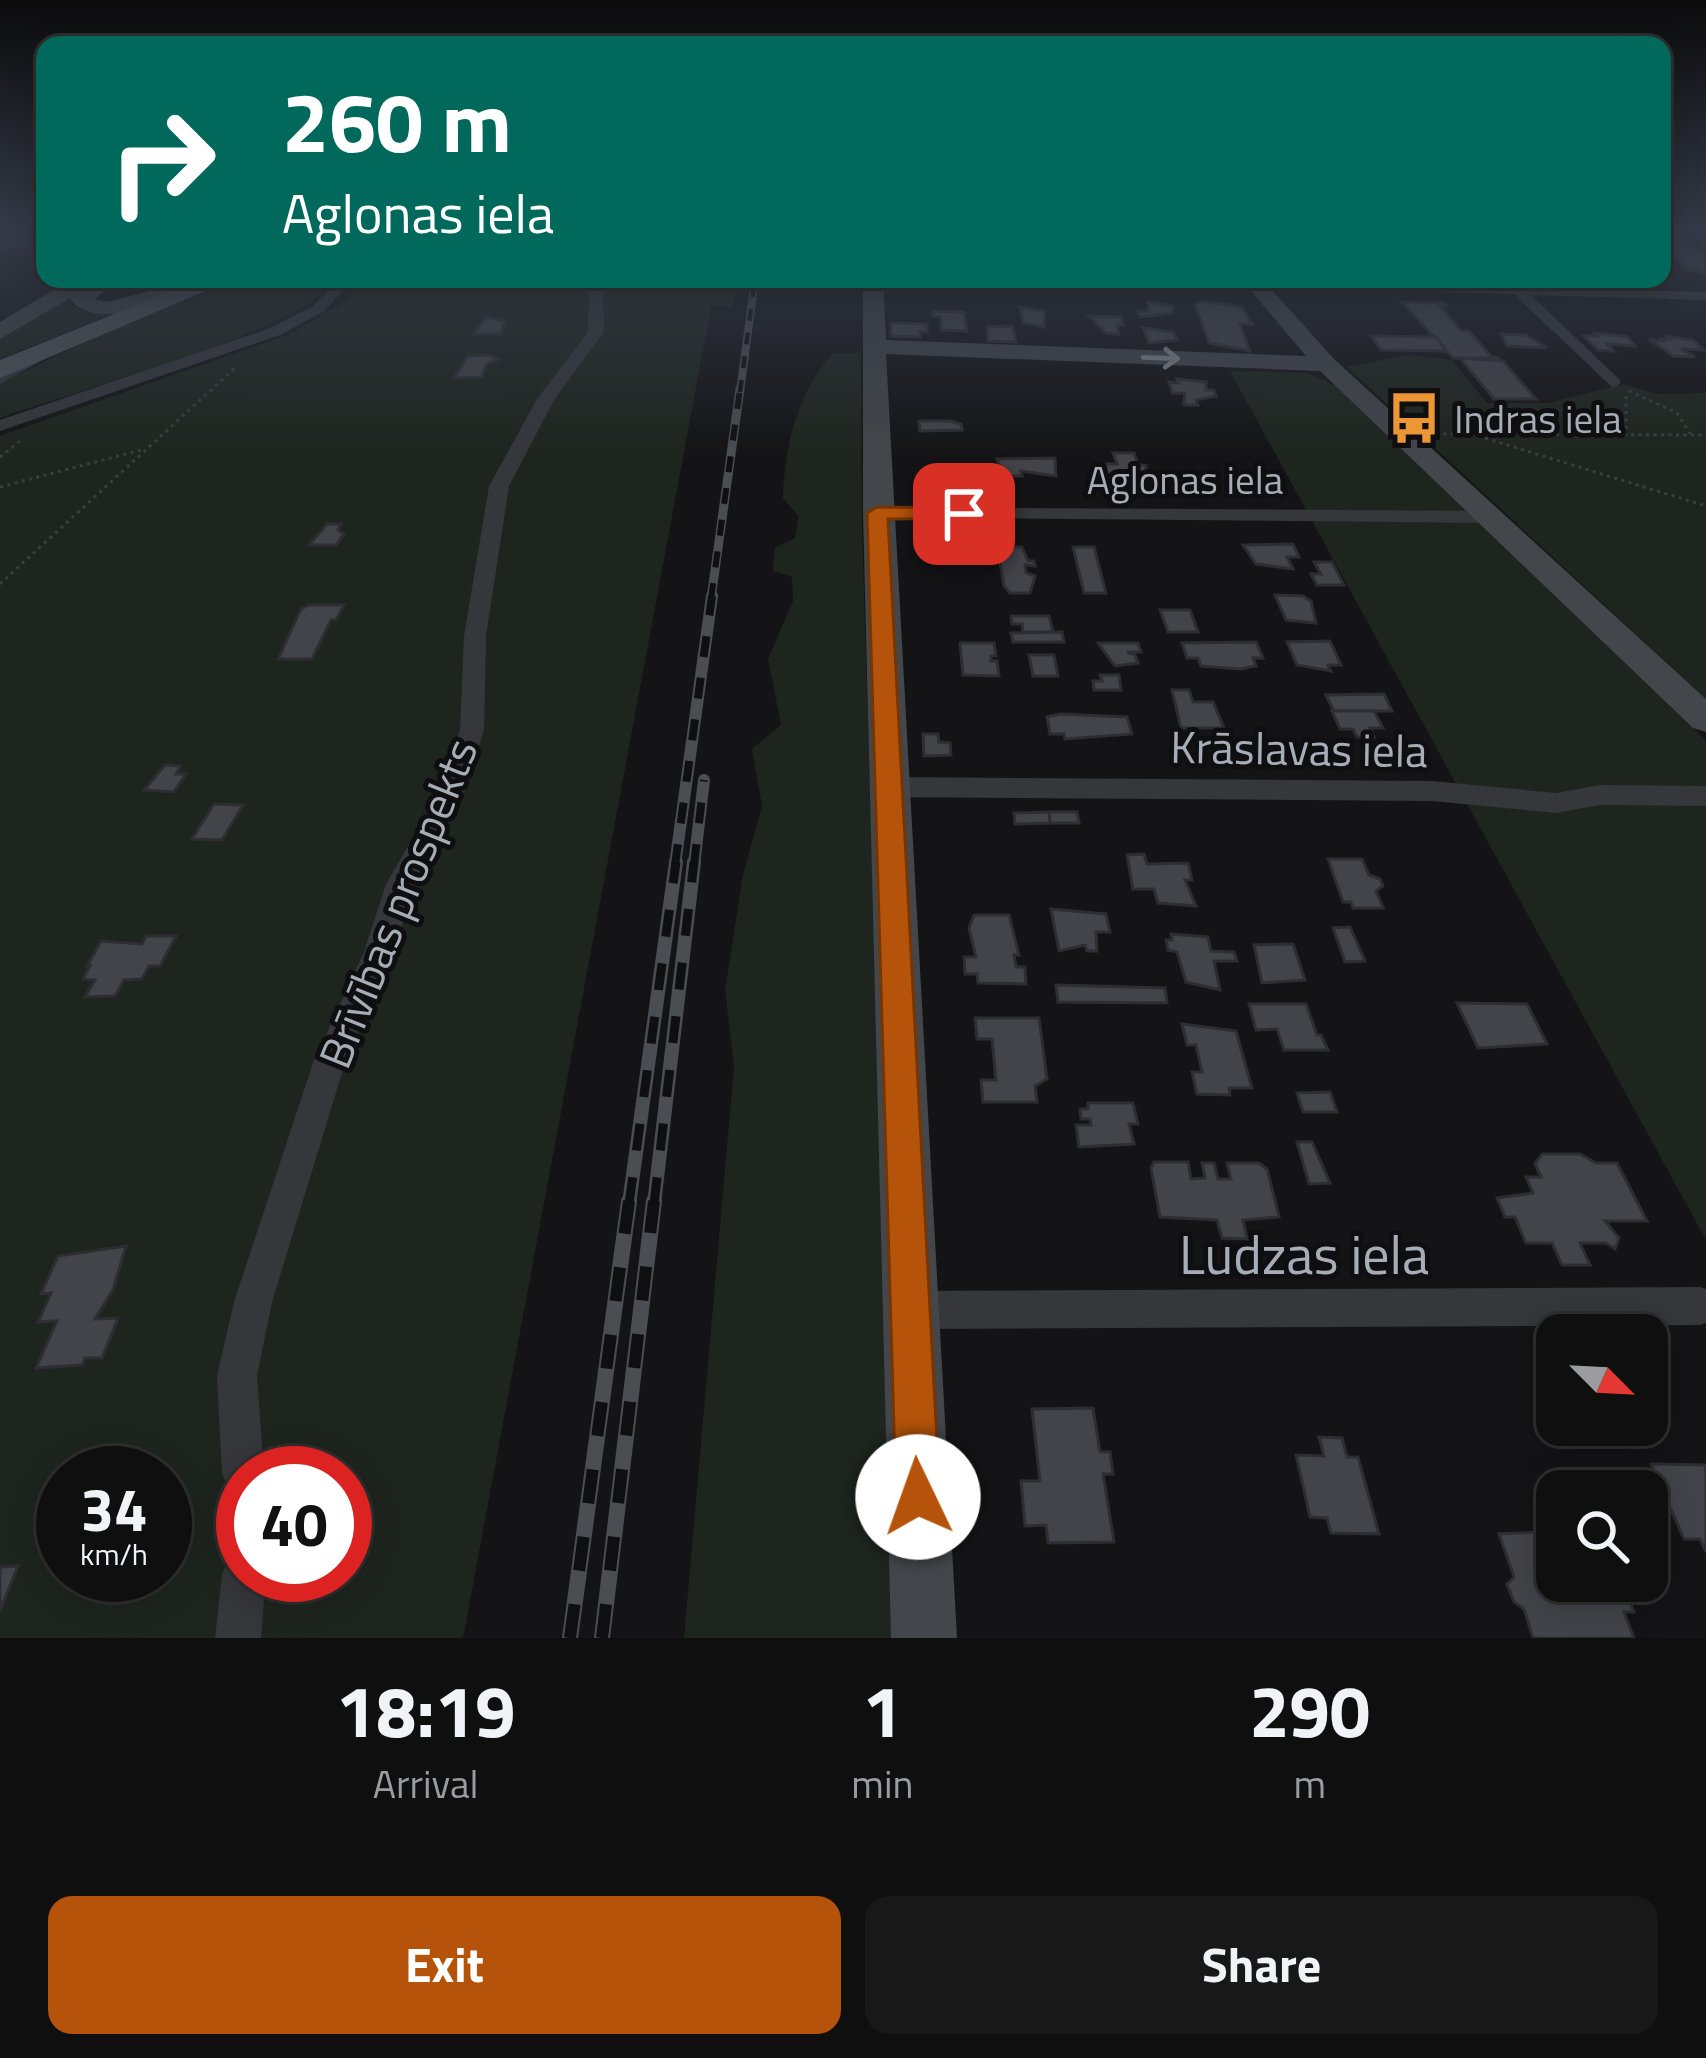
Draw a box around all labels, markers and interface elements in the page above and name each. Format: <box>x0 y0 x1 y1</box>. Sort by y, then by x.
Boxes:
text: 260 m <box>282 57 512 185</box>
icon: right <box>84 84 240 240</box>
text: Aglonas iela <box>282 172 554 254</box>
one-way arrow <box>1141 346 1180 369</box>
bus stop icon: Indras iela <box>1385 389 1443 447</box>
place label: Indras iela <box>1454 389 1622 448</box>
street label: Aglonas iela <box>1087 450 1283 509</box>
pin <box>913 463 1015 565</box>
icon: arrive <box>931 481 997 547</box>
street label: Krāslavas iela <box>1170 712 1428 784</box>
street label: Brīvības prospekts <box>300 728 494 1078</box>
street label: Ludzas iela <box>1179 1213 1429 1295</box>
north arrow <box>1536 1314 1668 1446</box>
map controls <box>1536 1314 1668 1602</box>
position arrow <box>855 1434 981 1560</box>
speed limit sign: 40 <box>216 1446 372 1602</box>
text: 34 <box>80 1463 148 1554</box>
button: search <box>1536 1470 1668 1602</box>
text: km/h <box>80 1531 148 1577</box>
text: 18:19 <box>336 1655 516 1765</box>
text: 1 <box>862 1655 903 1765</box>
text: 290 <box>1249 1655 1370 1765</box>
text: Arrival <box>373 1754 479 1813</box>
text: min <box>851 1754 913 1813</box>
text: m <box>1293 1754 1326 1813</box>
button: Exit <box>48 1896 841 2034</box>
button: Share <box>865 1896 1658 2034</box>

